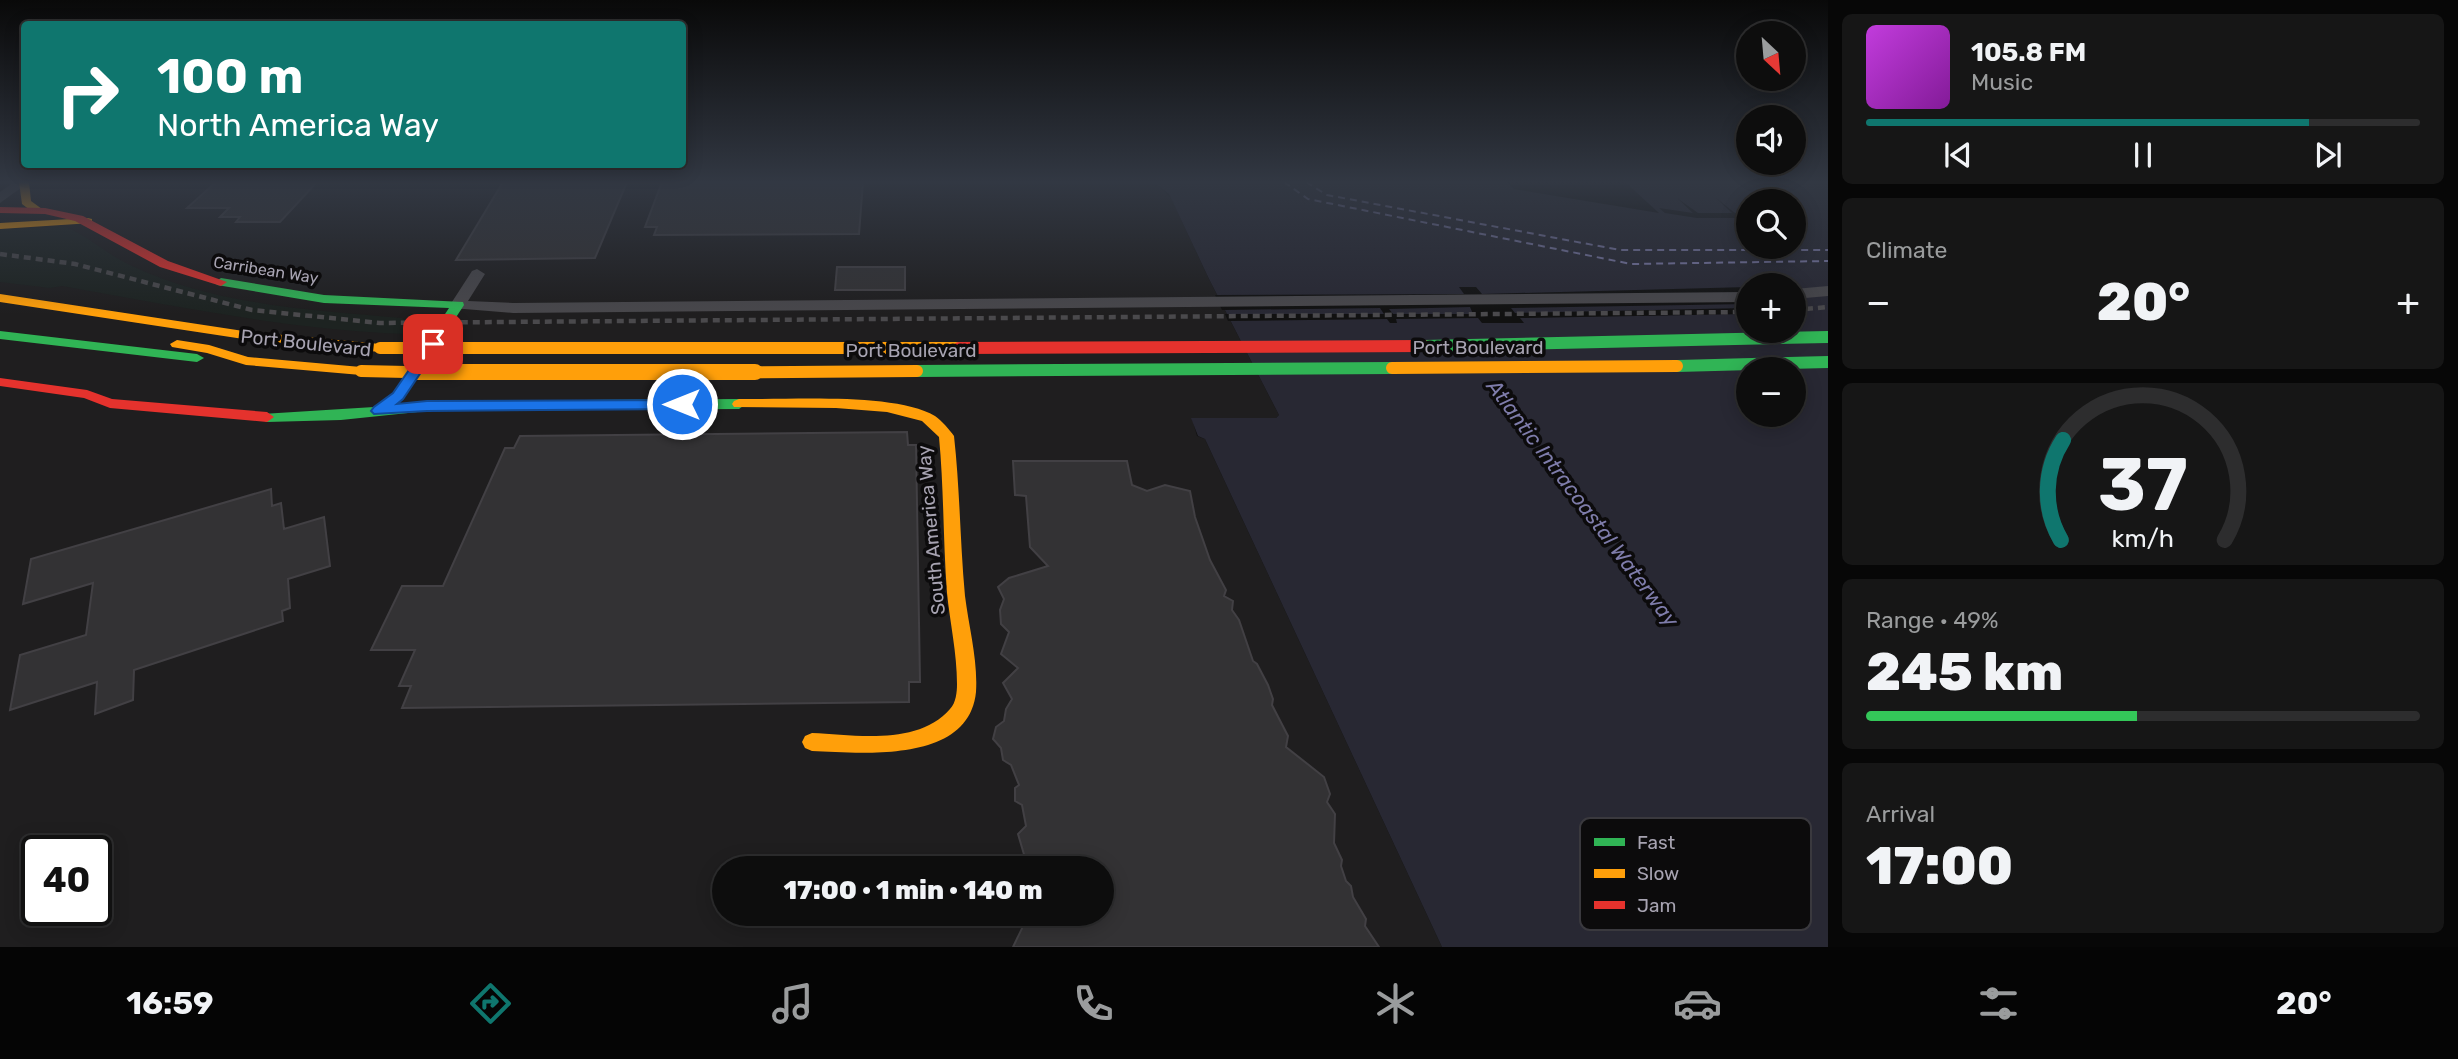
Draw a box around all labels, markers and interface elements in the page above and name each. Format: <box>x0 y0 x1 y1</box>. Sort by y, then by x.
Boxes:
north arrow <box>1736 21 1806 91</box>
map controls <box>1736 21 1806 427</box>
text: 105.8 FM <box>1971 37 2086 68</box>
text: 100 m <box>157 47 303 105</box>
icon: right <box>42 49 133 140</box>
text: Music <box>1971 68 2033 96</box>
button: sound <box>1736 105 1806 175</box>
text: North America Way <box>157 106 439 144</box>
icon: previous <box>1939 136 1977 174</box>
icon: pause <box>2124 136 2162 174</box>
icon: next <box>2309 136 2347 174</box>
button: search <box>1736 189 1806 259</box>
text: Climate <box>1866 236 1947 264</box>
street label: Carribean Way <box>212 252 320 288</box>
text: 20° <box>2097 271 2190 333</box>
button: + <box>1736 273 1806 343</box>
text: − <box>1866 279 1891 325</box>
text: + <box>2396 279 2420 325</box>
pin <box>403 314 463 374</box>
street label: Port Boulevard <box>240 325 372 361</box>
icon: arrive <box>414 325 452 363</box>
street label: Port Boulevard <box>1412 336 1544 359</box>
street label: Port Boulevard <box>845 339 977 362</box>
button: − <box>1736 357 1806 427</box>
position arrow <box>645 367 719 441</box>
water label: Atlantic Intracoastal Waterway <box>1481 374 1685 633</box>
text: 37 <box>2098 442 2188 528</box>
street label: South America Way <box>912 444 950 616</box>
text: km/h <box>2112 523 2174 552</box>
text: Range · 49% <box>1866 606 1998 634</box>
text: 245 km <box>1866 641 2063 703</box>
text: Arrival <box>1866 800 1935 828</box>
legend <box>1580 818 1811 930</box>
text: Fast <box>1637 831 1676 854</box>
speed limit sign: 40 <box>21 835 112 926</box>
text: 17:00 <box>1866 835 2013 897</box>
text: Slow <box>1637 862 1679 885</box>
text: 17:00 · 1 min · 140 m <box>783 875 1043 906</box>
text: Jam <box>1637 894 1676 917</box>
icon: directions <box>466 979 515 1028</box>
icon: music <box>768 979 817 1028</box>
icon: phone <box>1069 979 1118 1028</box>
icon: climate <box>1371 979 1420 1028</box>
icon: car <box>1673 979 1722 1028</box>
icon: filters <box>1974 979 2023 1028</box>
text: 16:59 <box>126 984 214 1022</box>
text: 20° <box>2276 984 2332 1022</box>

